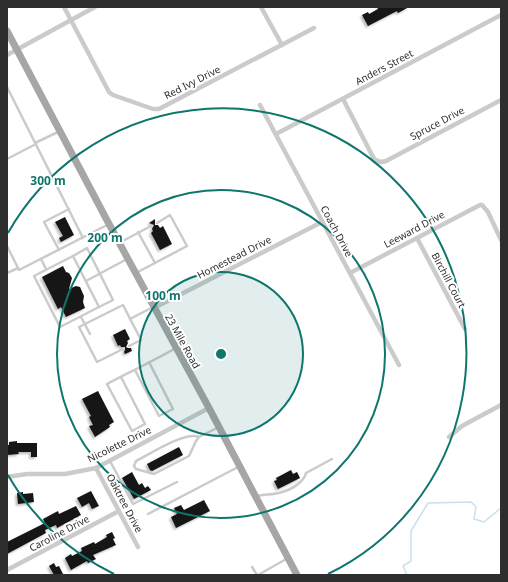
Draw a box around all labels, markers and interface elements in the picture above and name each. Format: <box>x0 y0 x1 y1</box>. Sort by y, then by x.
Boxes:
street label: Anders Street <box>353 46 416 88</box>
street label: Red Ivy Drive <box>161 62 223 102</box>
street label: Spruce Drive <box>407 103 467 143</box>
text: 300 m <box>30 172 66 189</box>
street label: Coach Drive <box>318 203 357 259</box>
street label: Leeward Drive <box>381 207 447 251</box>
text: 200 m <box>87 229 123 246</box>
street label: Homestead Drive <box>194 232 274 282</box>
street label: Birchill Court <box>429 250 470 310</box>
text: 100 m <box>145 287 181 304</box>
street label: 23 Mile Road <box>162 311 204 371</box>
centre of rings <box>214 347 228 361</box>
street label: Nicolette Drive <box>85 422 154 466</box>
street label: Oaktree Drive <box>104 471 147 535</box>
street label: Caroline Drive <box>26 511 92 555</box>

